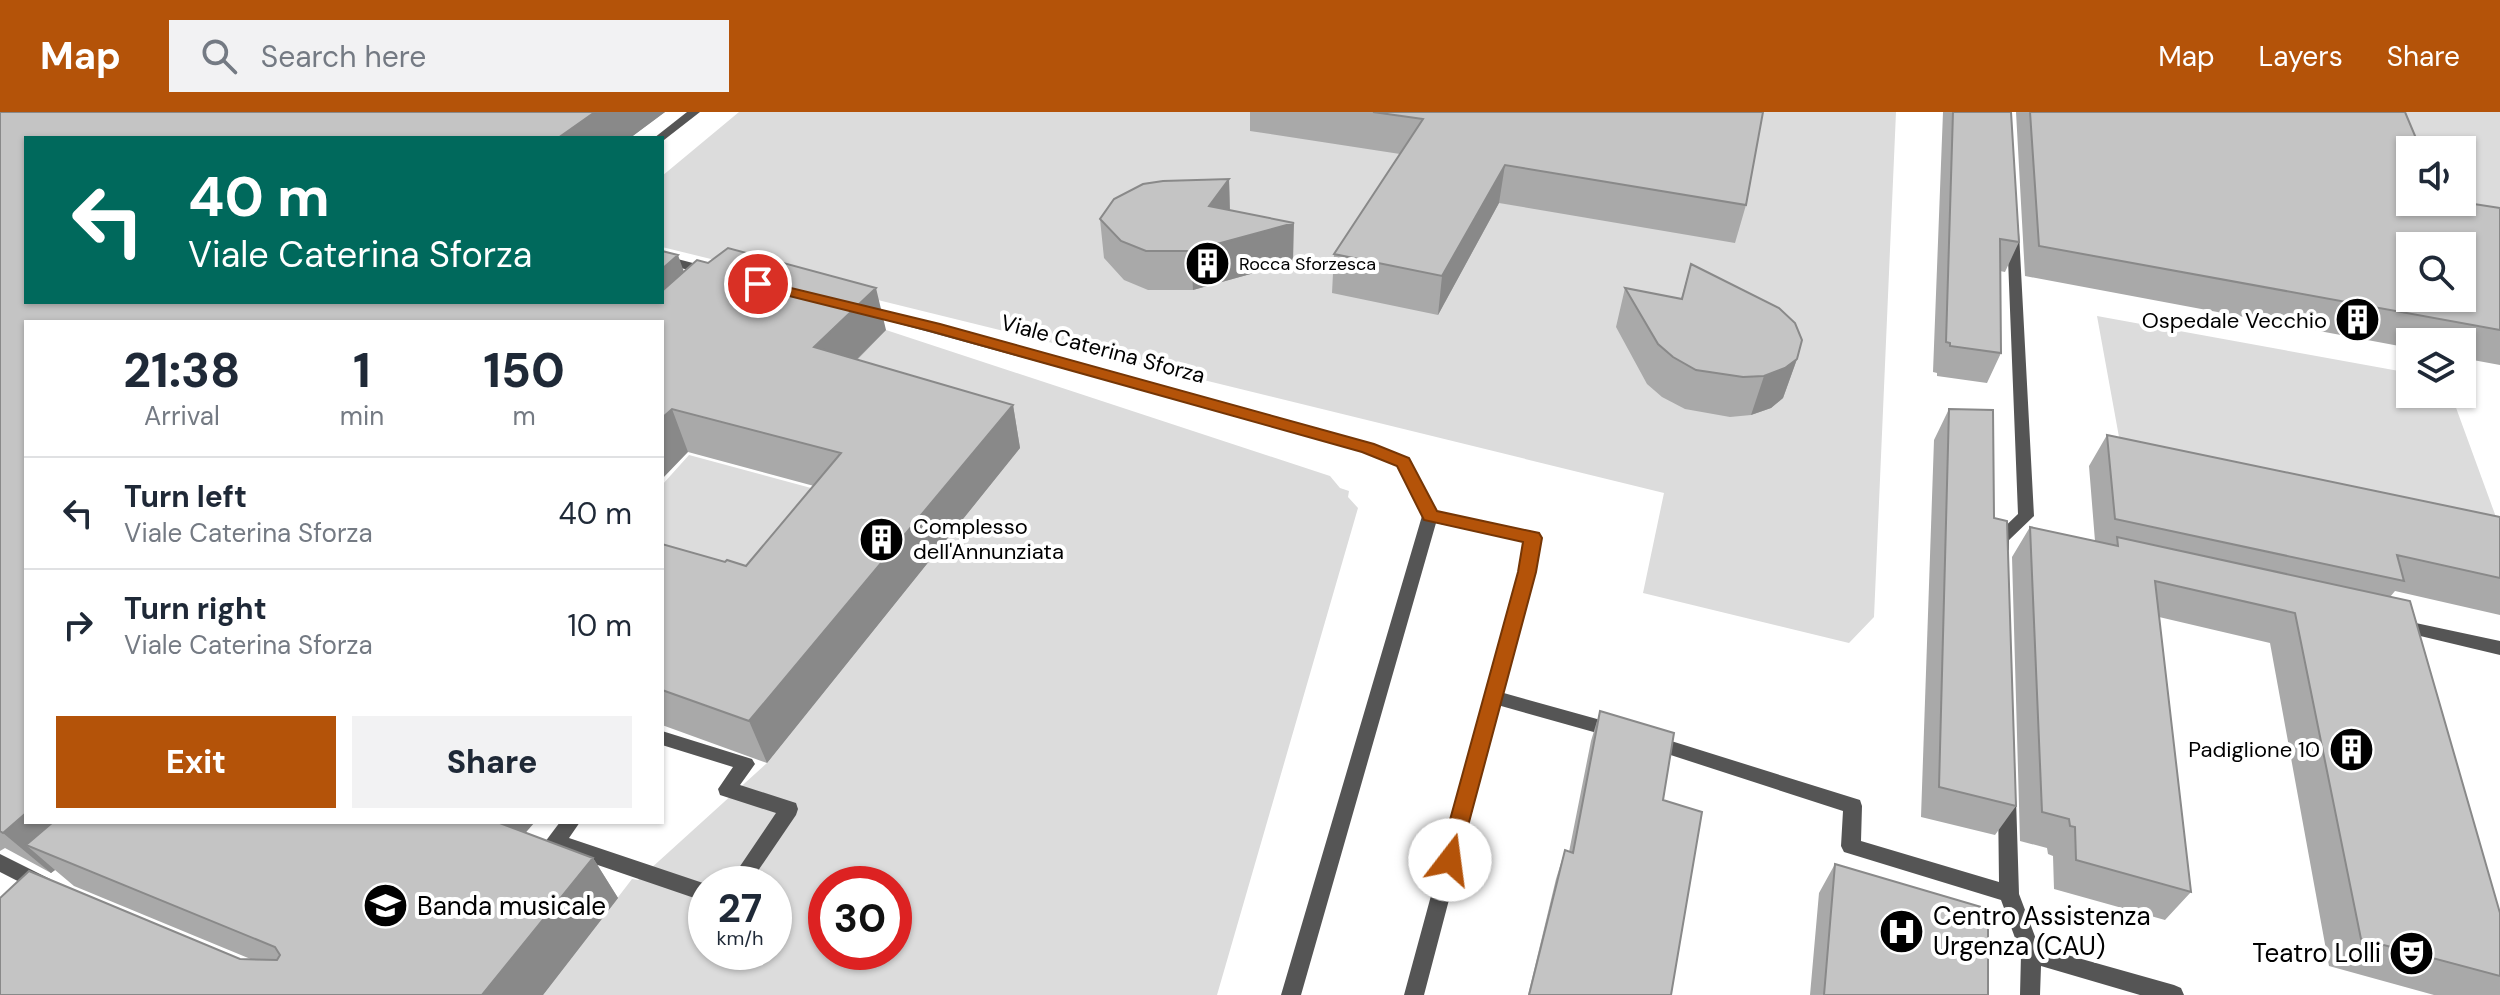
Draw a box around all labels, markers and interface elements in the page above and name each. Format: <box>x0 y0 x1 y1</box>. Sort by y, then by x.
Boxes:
search box <box>169 20 729 92</box>
text: Map <box>40 31 121 81</box>
icon: search <box>197 34 241 78</box>
text: Search here <box>261 37 426 76</box>
text: Map <box>2158 38 2215 75</box>
text: Layers <box>2259 38 2343 75</box>
text: Share <box>2387 38 2460 75</box>
map controls <box>2396 136 2476 408</box>
button: sound <box>2396 136 2476 216</box>
text: 40 m <box>188 160 330 233</box>
icon: left <box>56 168 160 272</box>
text: Viale Caterina Sforza <box>188 231 532 278</box>
button: search <box>2396 232 2476 312</box>
building icon: Rocca Sforzesca <box>1184 240 1232 288</box>
pin <box>724 250 792 318</box>
place label: Rocca Sforzesca <box>1239 252 1376 276</box>
icon: arrive <box>736 262 780 306</box>
building icon: Ospedale Vecchio <box>2334 296 2382 344</box>
place label: Ospedale Vecchio <box>2142 306 2327 335</box>
street label: Viale Caterina Sforza <box>998 308 1208 390</box>
button: layers <box>2396 328 2476 408</box>
text: 21:38 <box>123 339 241 402</box>
text: 1 <box>353 339 371 402</box>
text: 150 <box>483 339 565 402</box>
text: Arrival <box>144 399 220 433</box>
text: min <box>340 399 384 433</box>
text: m <box>512 399 536 433</box>
text: Turn left <box>124 477 247 516</box>
icon: left <box>56 491 100 535</box>
text: 40 m <box>559 494 632 533</box>
place label: Complesso dell'Annunziata <box>913 512 1064 566</box>
building icon: Complesso dell'Annunziata <box>858 515 906 563</box>
text: Viale Caterina Sforza <box>124 516 373 550</box>
text: Turn right <box>124 589 267 628</box>
icon: right <box>56 603 100 647</box>
text: 10 m <box>567 606 632 645</box>
text: Viale Caterina Sforza <box>124 628 373 662</box>
button: Exit <box>56 716 336 808</box>
button: Share <box>352 716 632 808</box>
building icon: Padiglione 10 <box>2327 725 2375 773</box>
place label: Padiglione 10 <box>2188 735 2320 764</box>
position arrow <box>1408 818 1492 902</box>
speed limit sign: 30 <box>808 866 912 970</box>
school or university icon: Banda musicale <box>362 882 410 930</box>
text: 27 <box>718 882 762 934</box>
place label: Banda musicale <box>417 889 606 923</box>
place label: Centro Assistenza Urgenza (CAU) <box>1933 899 2151 963</box>
hospital icon: Centro Assistenza Urgenza (CAU) <box>1878 907 1926 955</box>
text: km/h <box>716 925 764 951</box>
theatre icon: Teatro Lolli <box>2388 929 2436 977</box>
place label: Teatro Lolli <box>2252 936 2381 970</box>

